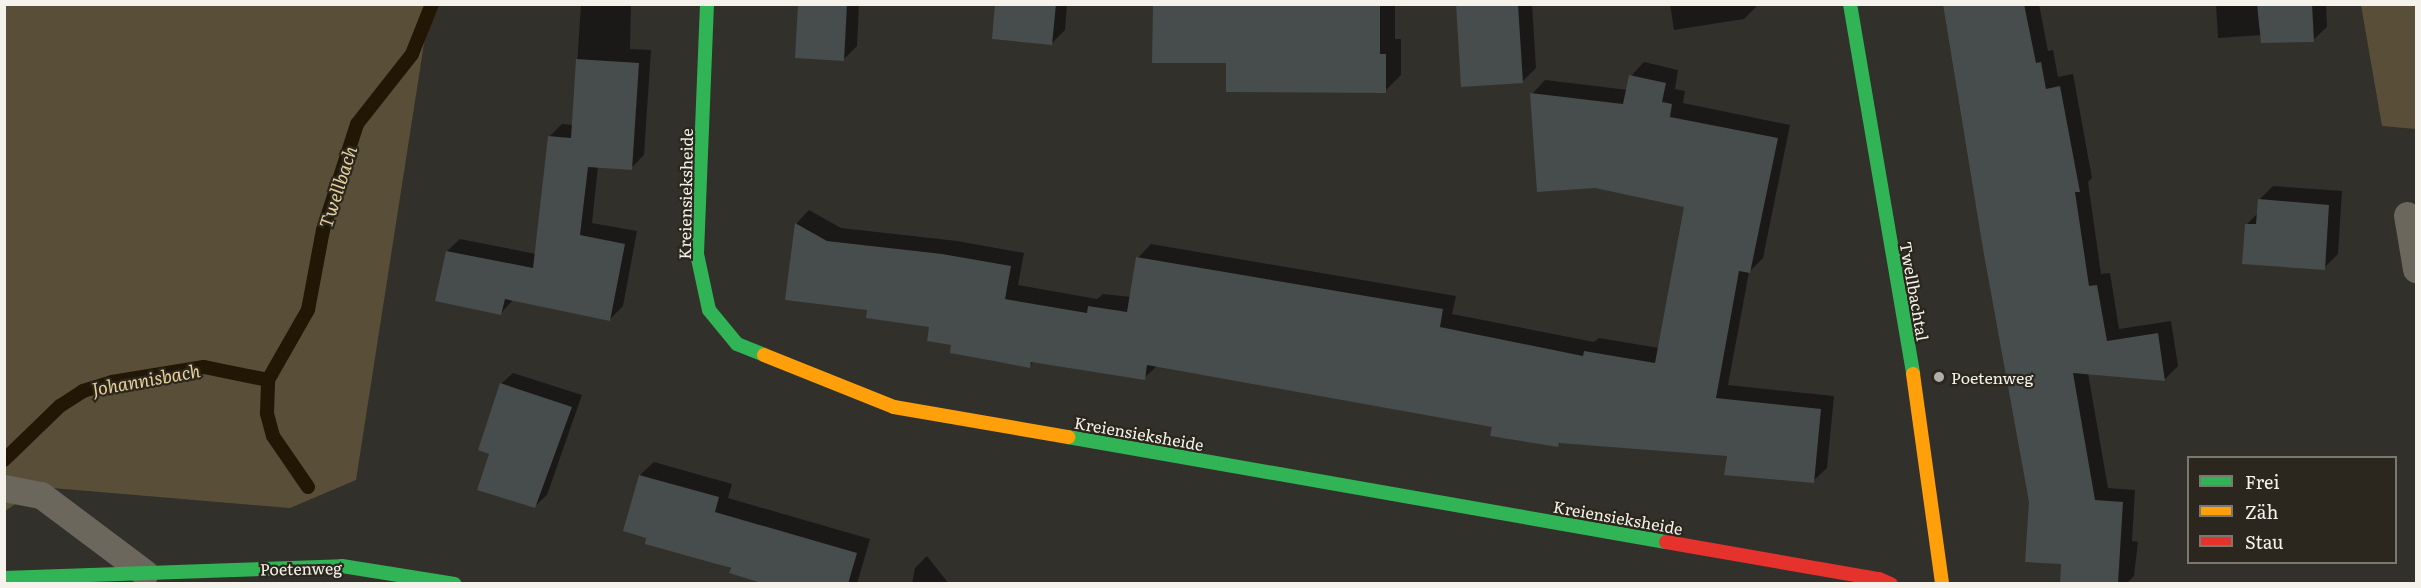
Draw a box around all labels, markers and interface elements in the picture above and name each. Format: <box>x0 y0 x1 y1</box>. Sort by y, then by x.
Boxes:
street label: Kreiensieksheide <box>674 128 696 260</box>
water label: Twellbach <box>315 143 361 231</box>
street label: Twellbachtal <box>1897 240 1933 342</box>
water label: Johannisbach <box>90 360 202 400</box>
place label: Poetenweg <box>1951 367 2033 387</box>
marker: Poetenweg <box>1932 370 1946 384</box>
street label: Kreiensieksheide <box>1073 412 1205 454</box>
legend <box>2187 456 2397 564</box>
text: Frei <box>2245 468 2279 495</box>
street label: Kreiensieksheide <box>1552 496 1684 538</box>
text: Zäh <box>2245 498 2278 525</box>
text: Stau <box>2245 528 2283 555</box>
street label: Poetenweg <box>260 558 342 578</box>

